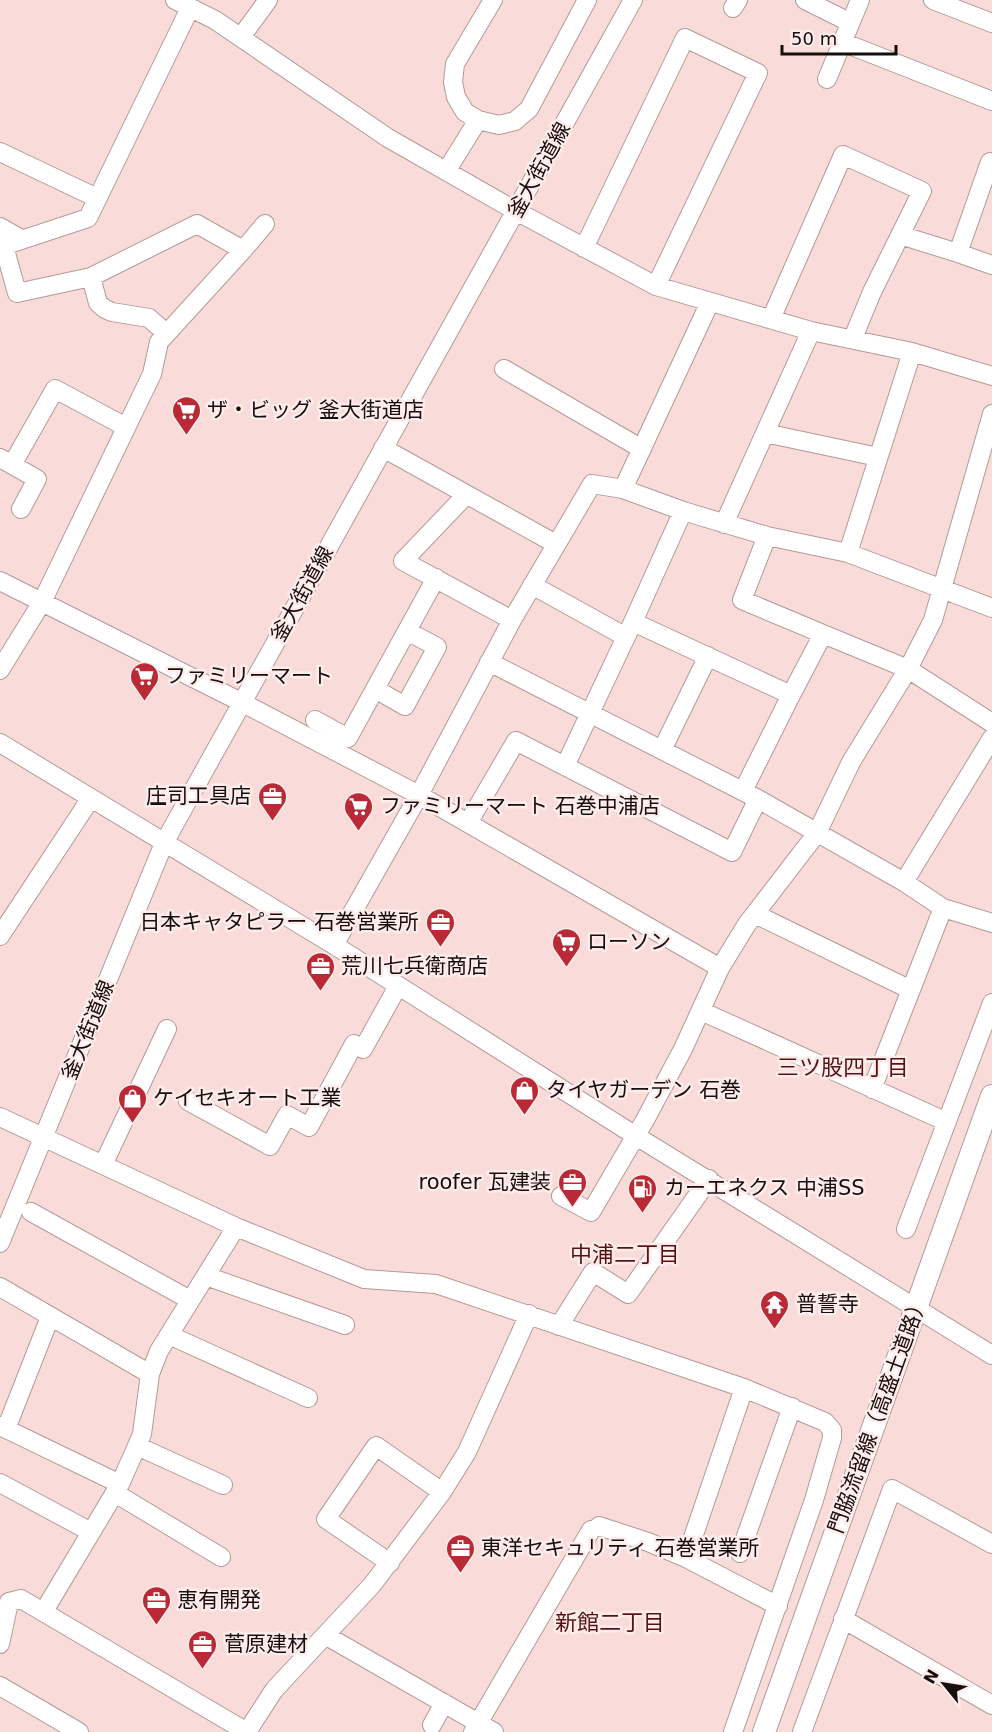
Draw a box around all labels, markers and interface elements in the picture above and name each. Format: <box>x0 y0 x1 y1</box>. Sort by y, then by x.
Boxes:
scale bar <box>782 18 896 56</box>
text: 50 m <box>791 28 837 49</box>
street label: 釜大街道線 <box>503 118 575 222</box>
supermarket icon: ザ・ビッグ 釜大街道店 <box>170 394 202 436</box>
place label: ザ・ビッグ 釜大街道店 <box>207 398 424 422</box>
street label: 釜大街道線 <box>266 542 338 646</box>
supermarket icon: ファミリーマート <box>128 660 160 702</box>
place label: ファミリーマート <box>165 664 333 688</box>
office icon: 庄司工具店 <box>256 780 288 822</box>
place label: 庄司工具店 <box>146 784 251 808</box>
supermarket icon: ファミリーマート 石巻中浦店 <box>343 790 375 832</box>
place label: ファミリーマート 石巻中浦店 <box>380 794 660 818</box>
office icon: 日本キャタピラー 石巻営業所 <box>424 906 456 948</box>
place label: 日本キャタピラー 石巻営業所 <box>139 910 419 934</box>
supermarket icon: ローソン <box>550 926 582 968</box>
place label: ローソン <box>587 930 671 954</box>
office icon: 荒川七兵衛商店 <box>304 950 336 992</box>
place label: 荒川七兵衛商店 <box>341 954 488 978</box>
street label: 釜大街道線 <box>57 977 119 1083</box>
district label: 三ツ股四丁目 <box>777 1055 909 1080</box>
shop icon: タイヤガーデン 石巻 <box>509 1074 541 1116</box>
place label: タイヤガーデン 石巻 <box>546 1078 741 1102</box>
shop icon: ケイセキオート工業 <box>116 1082 148 1124</box>
place label: ケイセキオート工業 <box>153 1086 342 1110</box>
office icon: roofer 瓦建装 <box>556 1166 588 1208</box>
place label: roofer 瓦建装 <box>419 1170 551 1194</box>
fuel station icon: カーエネクス 中浦SS <box>627 1172 659 1214</box>
place label: カーエネクス 中浦SS <box>664 1176 865 1200</box>
district label: 中浦二丁目 <box>570 1242 680 1267</box>
temple icon: 普誓寺 <box>759 1288 791 1330</box>
street label: 門脇流留線（高盛土道路） <box>824 1291 932 1537</box>
place label: 普誓寺 <box>796 1292 859 1316</box>
office icon: 東洋セキュリティ 石巻営業所 <box>444 1532 476 1574</box>
place label: 東洋セキュリティ 石巻営業所 <box>481 1536 759 1560</box>
office icon: 恵有開発 <box>140 1584 172 1626</box>
place label: 恵有開発 <box>177 1588 261 1612</box>
district label: 新館二丁目 <box>555 1610 665 1635</box>
office icon: 菅原建材 <box>187 1628 219 1670</box>
place label: 菅原建材 <box>224 1632 308 1656</box>
north arrow <box>914 1654 974 1714</box>
text: N <box>920 1666 943 1687</box>

